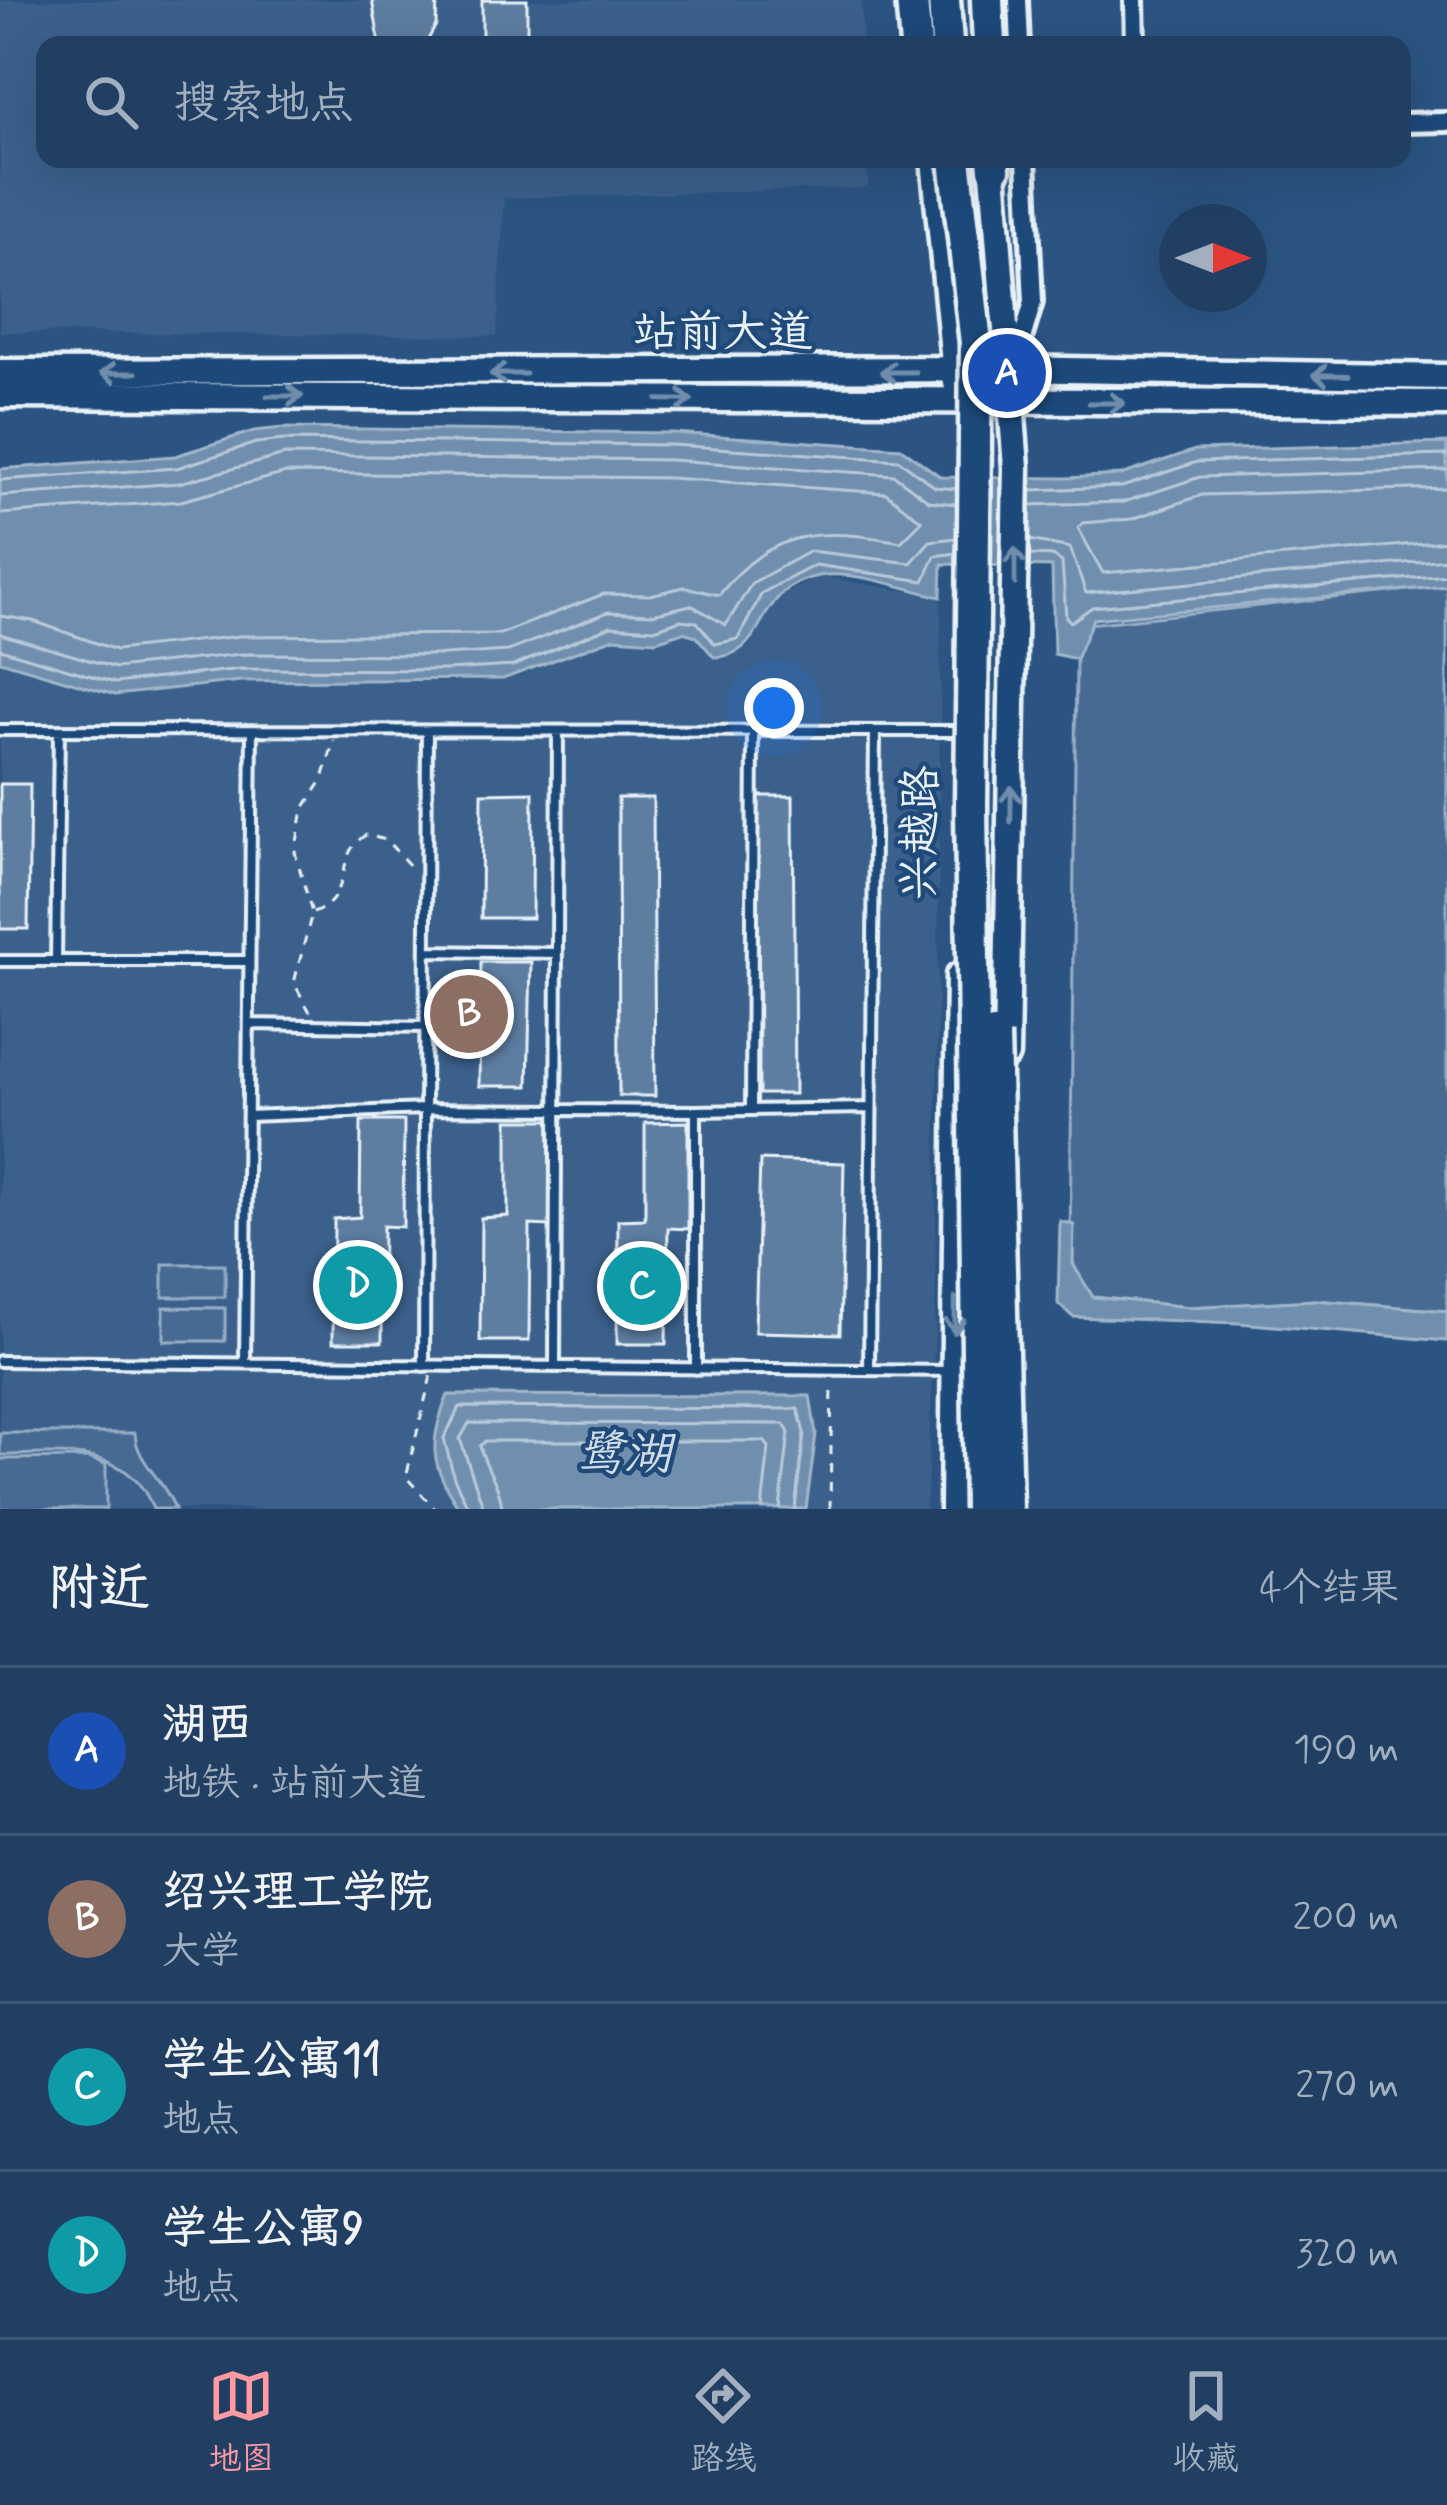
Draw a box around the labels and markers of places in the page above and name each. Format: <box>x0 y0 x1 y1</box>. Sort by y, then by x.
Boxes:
pin: A <box>968 328 1046 418</box>
pin: B <box>430 969 508 1059</box>
pin: D <box>319 1240 397 1330</box>
pin: C <box>603 1241 681 1331</box>

